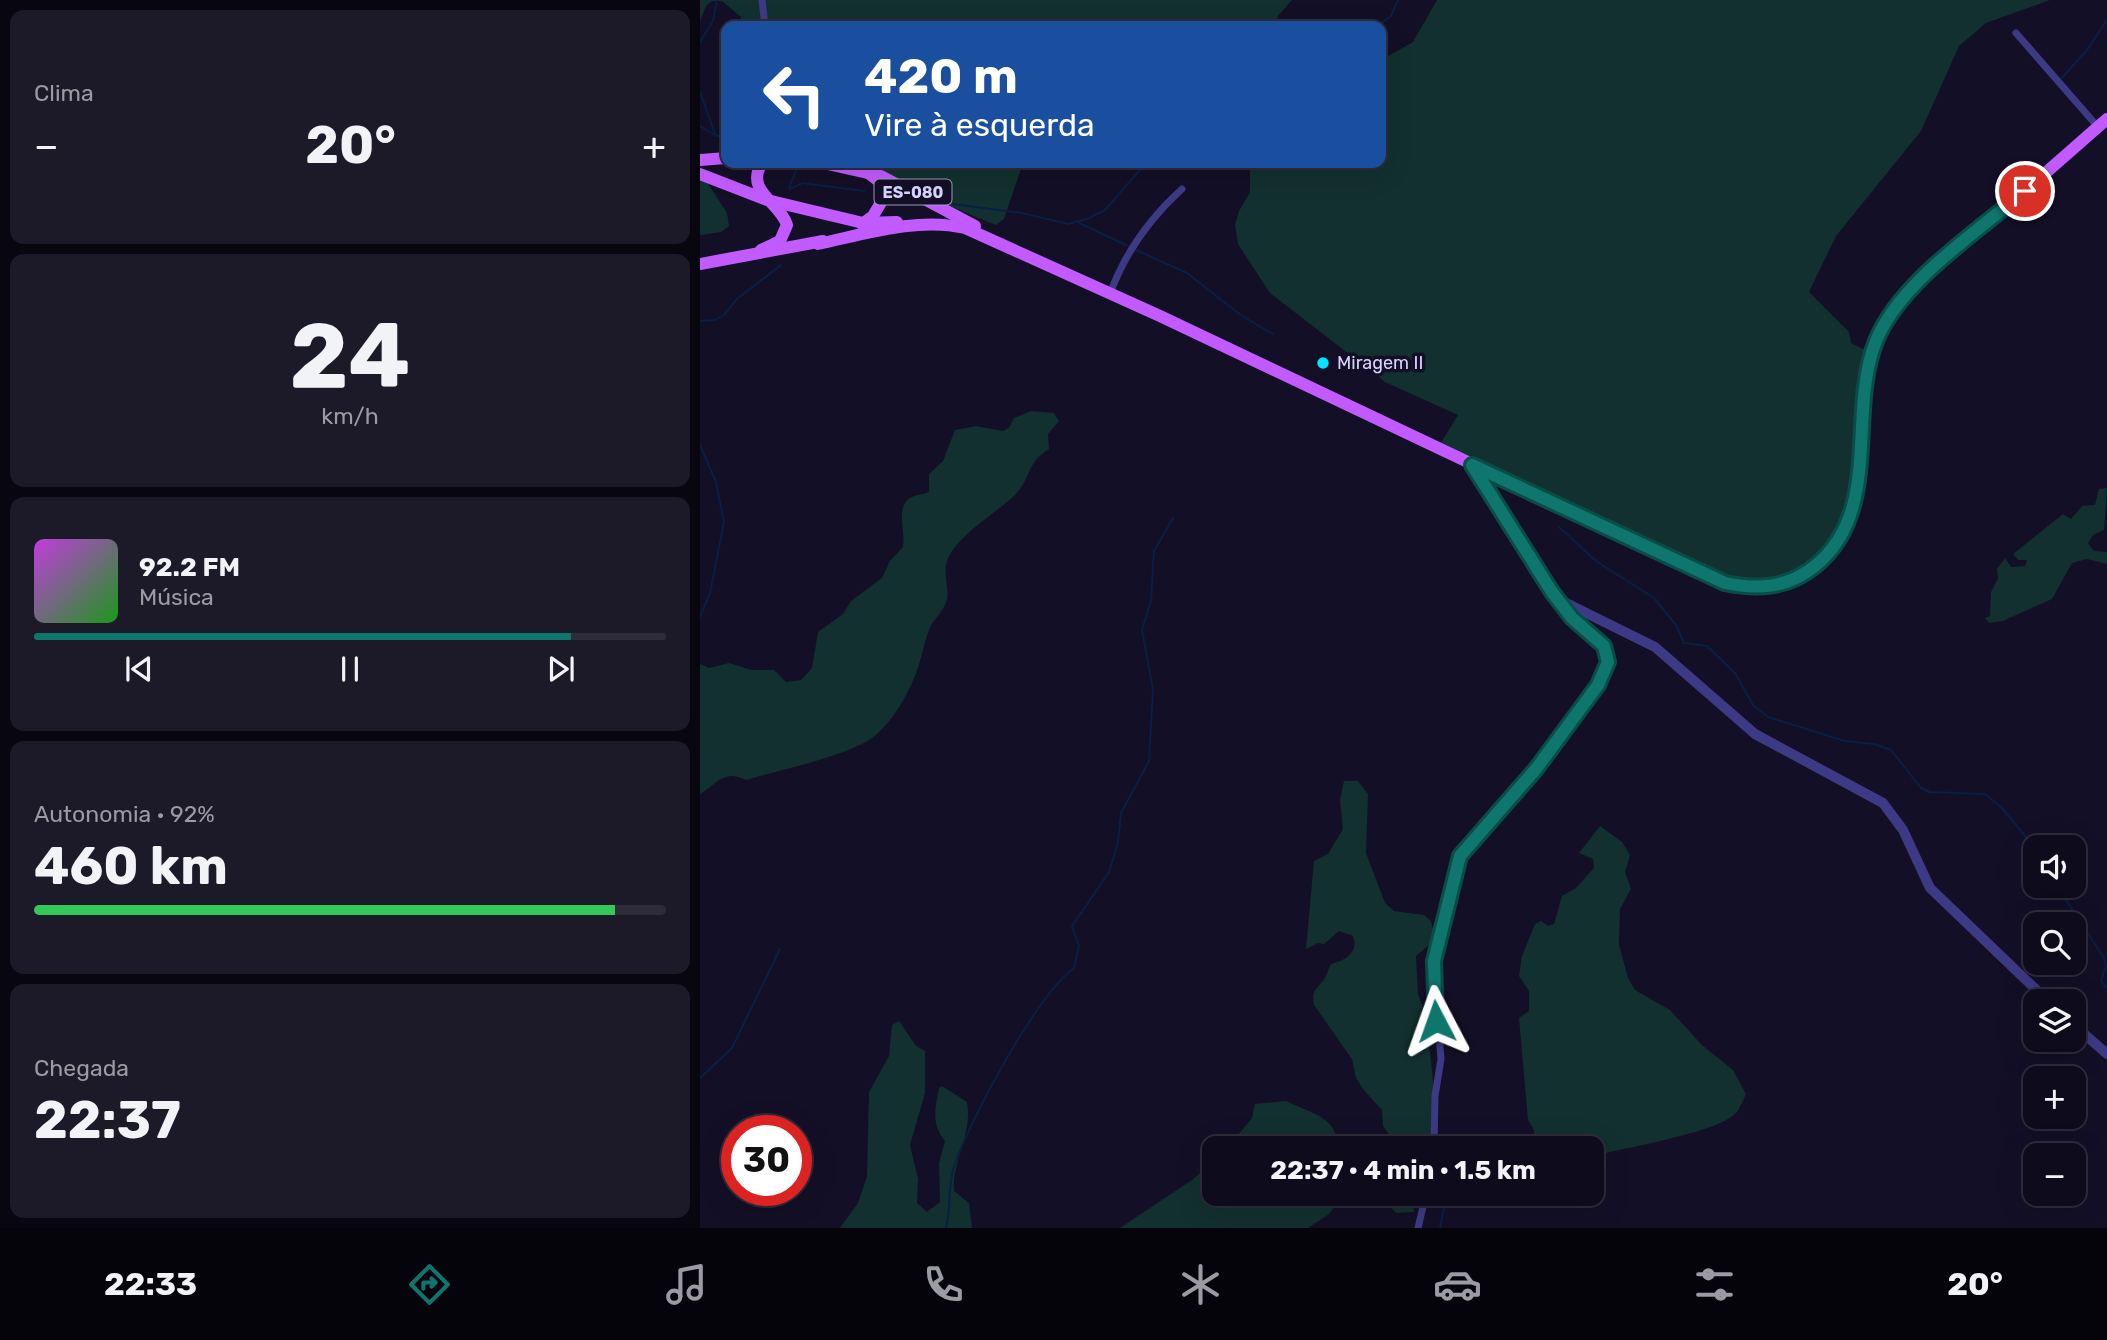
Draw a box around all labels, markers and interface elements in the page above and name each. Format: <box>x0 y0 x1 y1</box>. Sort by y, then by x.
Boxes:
text: 420 m <box>864 47 1018 105</box>
icon: left <box>749 49 840 140</box>
text: Clima <box>34 79 94 107</box>
text: Vire à esquerda <box>864 106 1095 144</box>
text: 20° <box>305 114 396 176</box>
text: − <box>34 123 59 169</box>
text: + <box>642 123 666 169</box>
pin <box>1995 161 2055 221</box>
icon: arrive <box>2006 172 2044 210</box>
road number: ES-080 <box>874 180 952 204</box>
text: 24 <box>290 302 410 410</box>
place label: Miragem II <box>1337 352 1423 374</box>
marker: Miragem II <box>1315 355 1331 371</box>
text: km/h <box>321 402 379 430</box>
text: 92.2 FM <box>139 552 240 583</box>
text: Música <box>139 583 214 611</box>
icon: previous <box>120 650 158 688</box>
icon: pause <box>331 650 369 688</box>
icon: next <box>542 650 580 688</box>
text: Autonomia · 92% <box>34 800 215 828</box>
text: 460 km <box>34 835 228 897</box>
map controls <box>2023 835 2086 1206</box>
button: sound <box>2023 835 2086 898</box>
button: search <box>2023 912 2086 975</box>
position arrow <box>1399 984 1473 1058</box>
button: layers <box>2023 989 2086 1052</box>
text: Chegada <box>34 1054 129 1082</box>
button: + <box>2023 1066 2086 1129</box>
text: 22:37 <box>34 1089 181 1151</box>
speed limit sign: 30 <box>721 1115 812 1206</box>
button: − <box>2023 1143 2086 1206</box>
text: 22:37 · 4 min · 1.5 km <box>1270 1155 1536 1186</box>
icon: directions <box>405 1260 454 1309</box>
icon: music <box>662 1260 711 1309</box>
icon: phone <box>919 1260 968 1309</box>
icon: climate <box>1176 1260 1225 1309</box>
icon: car <box>1433 1260 1482 1309</box>
icon: filters <box>1690 1260 1739 1309</box>
text: 22:33 <box>104 1265 197 1303</box>
text: 20° <box>1947 1265 2003 1303</box>

